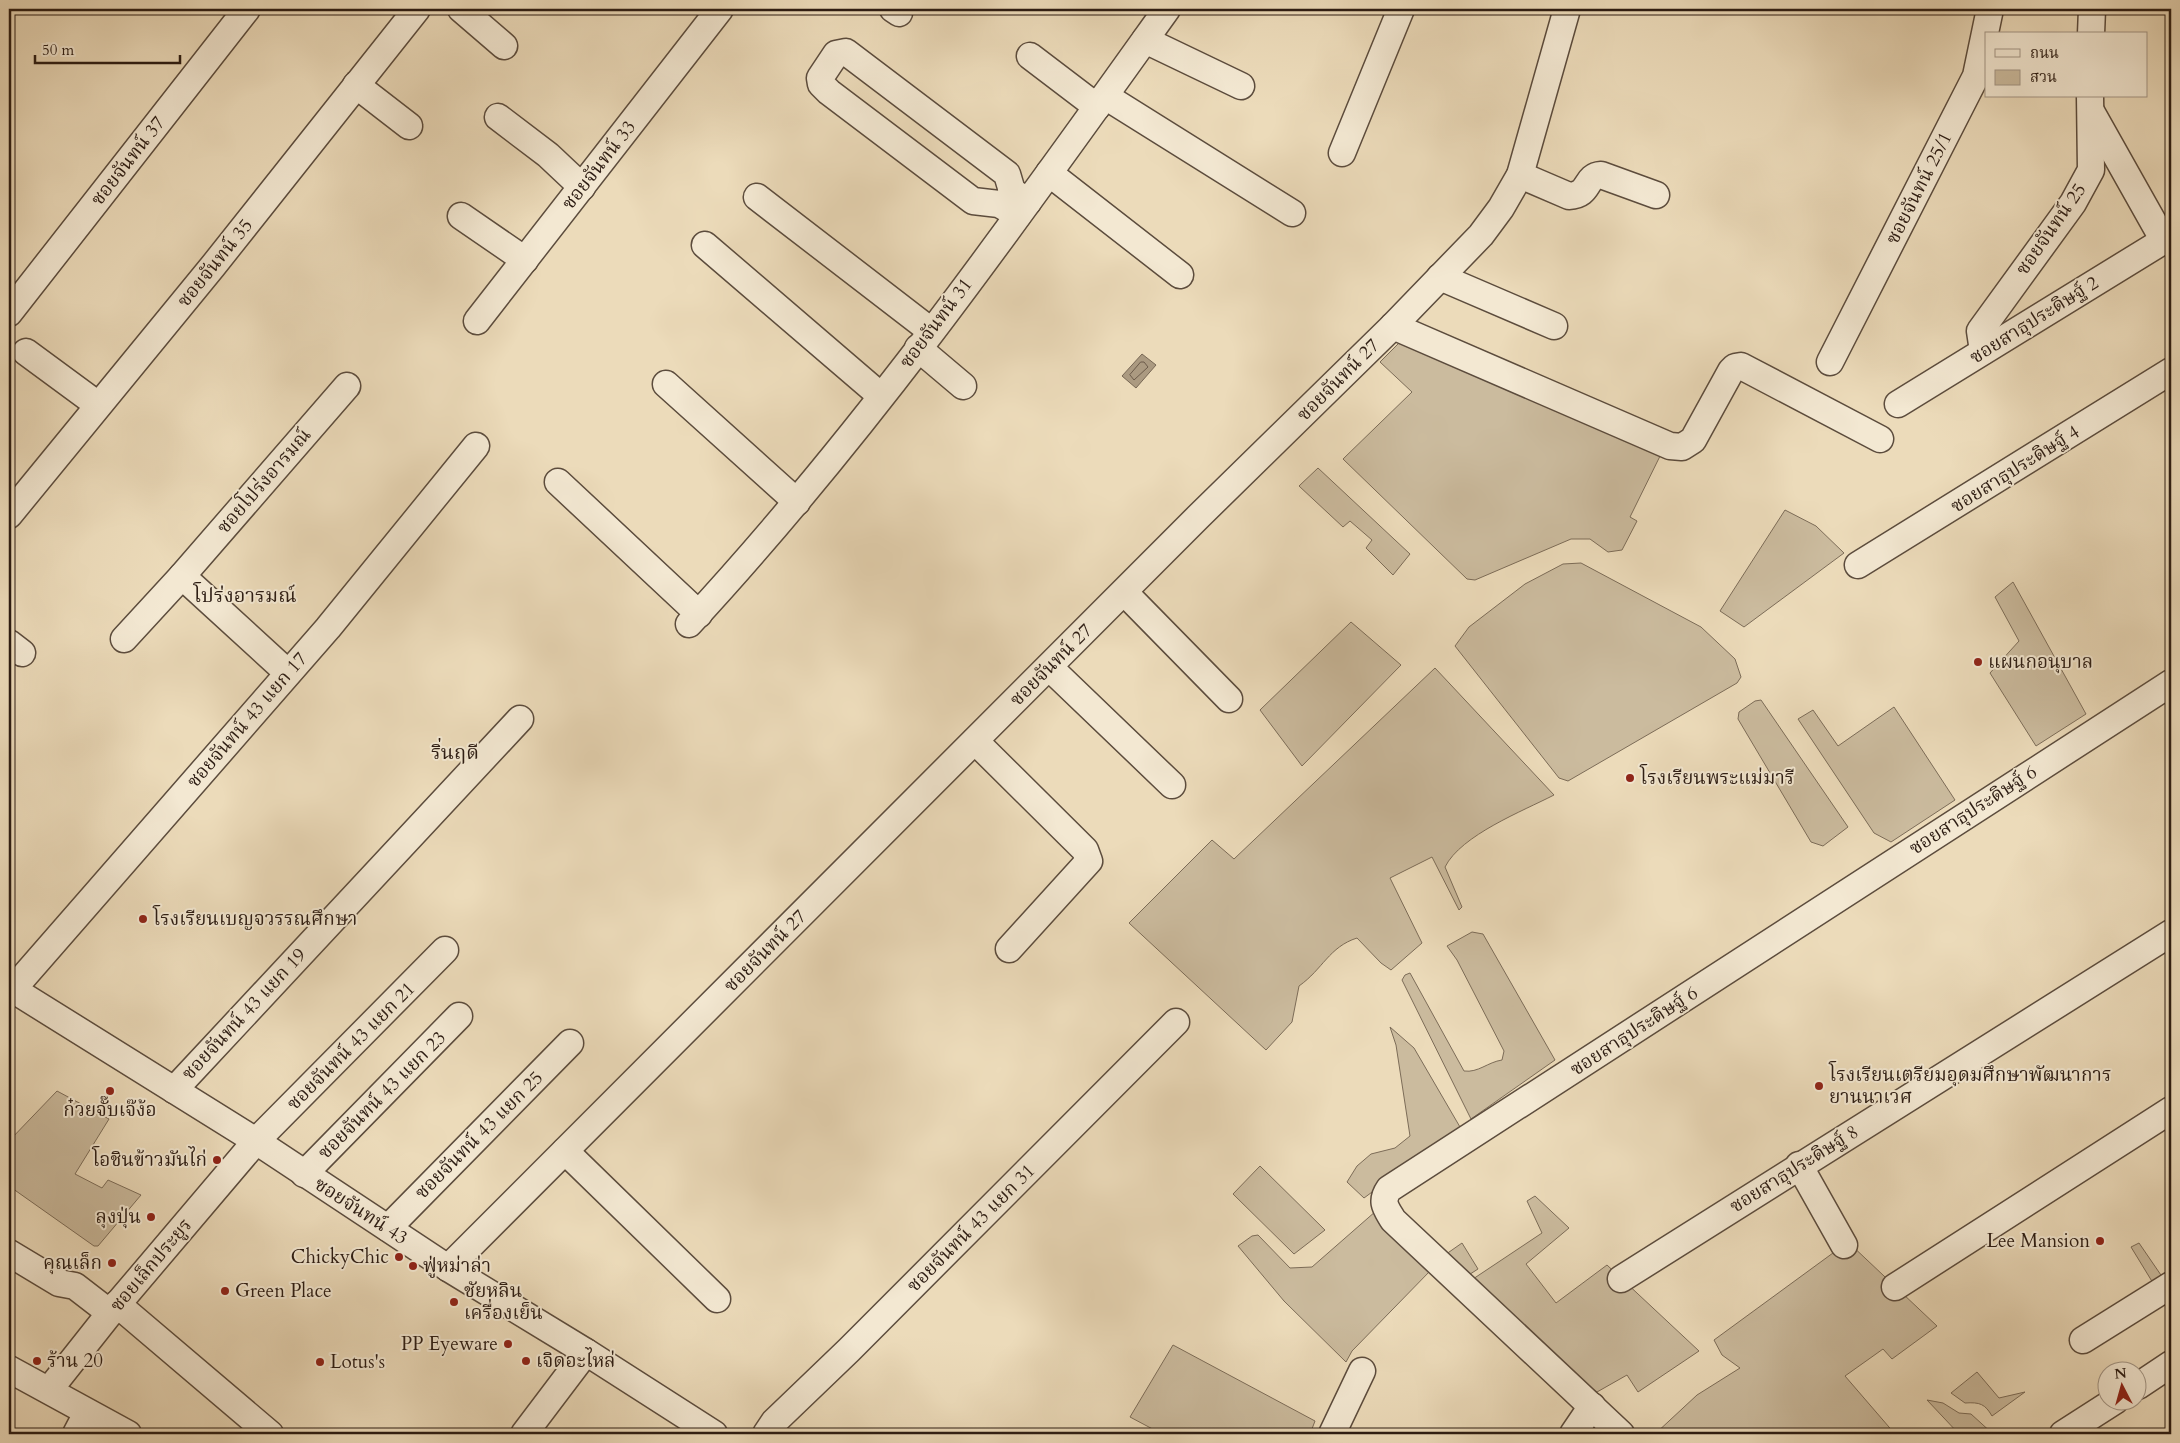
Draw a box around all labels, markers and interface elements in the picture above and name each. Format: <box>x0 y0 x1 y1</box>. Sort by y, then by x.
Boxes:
scale bar <box>35 32 180 64</box>
legend <box>1985 32 2148 98</box>
text: 50 m <box>42 40 74 60</box>
text: ถนน <box>2030 43 2059 63</box>
text: สวน <box>2030 67 2057 87</box>
street label: ซอยจันทน์ 37 <box>85 111 171 211</box>
street label: ซอยจันทน์ 33 <box>556 115 642 215</box>
street label: ซอยจันทน์ 25/1 <box>1880 127 1958 249</box>
street label: ซอยจันทน์ 25 <box>2010 178 2092 280</box>
street label: ซอยจันทน์ 35 <box>171 213 259 313</box>
street label: ซอยสาธุประดิษฐ์ 2 <box>1965 270 2104 370</box>
street label: ซอยจันทน์ 31 <box>893 273 979 373</box>
street label: ซอยจันทน์ 27 <box>1291 333 1385 427</box>
street label: ซอยสาธุประดิษฐ์ 4 <box>1946 419 2085 519</box>
street label: ซอยโปร่งอารมณ์ <box>209 421 317 539</box>
district label: โปร่งอารมณ์ <box>192 581 297 609</box>
street label: ซอยจันทน์ 27 <box>1004 618 1098 712</box>
street label: ซอยจันทน์ 43 แยก 17 <box>181 646 313 793</box>
place label: แผนกอนุบาล <box>1988 649 2093 675</box>
marker: แผนกอนุบาล <box>1972 656 1984 668</box>
district label: ริ่นฤดี <box>431 737 479 766</box>
street label: ซอยสาธุประดิษฐ์ 6 <box>1904 759 2042 861</box>
place label: โรงเรียนพระแม่มารี <box>1639 763 1794 791</box>
marker: โรงเรียนพระแม่มารี <box>1624 772 1636 784</box>
place label: โรงเรียนเบญจวรรณศึกษา <box>152 904 357 932</box>
street label: ซอยจันทน์ 27 <box>718 904 812 998</box>
marker: โรงเรียนเบญจวรรณศึกษา <box>137 913 149 925</box>
street label: ซอยจันทน์ 43 แยก 19 <box>176 942 312 1086</box>
street label: ซอยจันทน์ 43 แยก 21 <box>281 976 421 1116</box>
street label: ซอยสาธุประดิษฐ์ 6 <box>1565 980 1703 1082</box>
street label: ซอยจันทน์ 43 แยก 23 <box>312 1025 452 1165</box>
place label: โรงเรียนเตรียมอุดมศึกษาพัฒนาการ ยานนาเวศ <box>1828 1060 2111 1110</box>
street label: ซอยจันทน์ 43 แยก 25 <box>409 1065 549 1205</box>
marker: โรงเรียนเตรียมอุดมศึกษาพัฒนาการ ยานนาเวศ <box>1813 1080 1825 1092</box>
marker: ก๋วยจั๊บเจ๊ง้อ <box>104 1085 116 1097</box>
place label: ก๋วยจั๊บเจ๊ง้อ <box>63 1095 157 1123</box>
street label: ซอยสาธุประดิษฐ์ 8 <box>1725 1119 1863 1219</box>
place label: โอชินข้าวมันไก่ <box>91 1145 207 1173</box>
marker: โอชินข้าวมันไก่ <box>211 1154 223 1166</box>
street label: ซอยจันทน์ 43 แยก 31 <box>901 1158 1041 1298</box>
street label: ซอยจันทน์ 43 <box>309 1171 413 1251</box>
place label: ลุงปุ่น <box>95 1204 141 1230</box>
marker: ลุงปุ่น <box>145 1211 157 1223</box>
street label: ซอยเล็กประยูร <box>104 1213 198 1317</box>
place label: Lee Mansion <box>1986 1228 2090 1254</box>
marker: Lee Mansion <box>2094 1235 2106 1247</box>
place label: ChickyChic <box>291 1244 389 1270</box>
place label: คุณเล็ก <box>43 1250 102 1276</box>
marker: ChickyChic <box>393 1251 405 1263</box>
place label: ฟู่หม่าล่า <box>423 1253 491 1279</box>
marker: คุณเล็ก <box>106 1257 118 1269</box>
marker: ฟู่หม่าล่า <box>407 1260 419 1272</box>
place label: Green Place <box>235 1278 332 1304</box>
place label: ชัยหลิน เครื่องเย็น <box>464 1278 543 1326</box>
marker: Green Place <box>219 1285 231 1297</box>
marker: ชัยหลิน เครื่องเย็น <box>448 1296 460 1308</box>
place label: PP Eyeware <box>401 1331 498 1357</box>
marker: PP Eyeware <box>502 1338 514 1350</box>
place label: เจิดอะไหล่ <box>536 1347 616 1374</box>
place label: ร้าน 20 <box>47 1348 103 1374</box>
place label: Lotus's <box>330 1349 385 1375</box>
marker: ร้าน 20 <box>31 1355 43 1367</box>
marker: เจิดอะไหล่ <box>520 1355 532 1367</box>
marker: Lotus's <box>314 1356 326 1368</box>
north arrow <box>2098 1360 2148 1410</box>
text: N <box>2114 1363 2128 1384</box>

